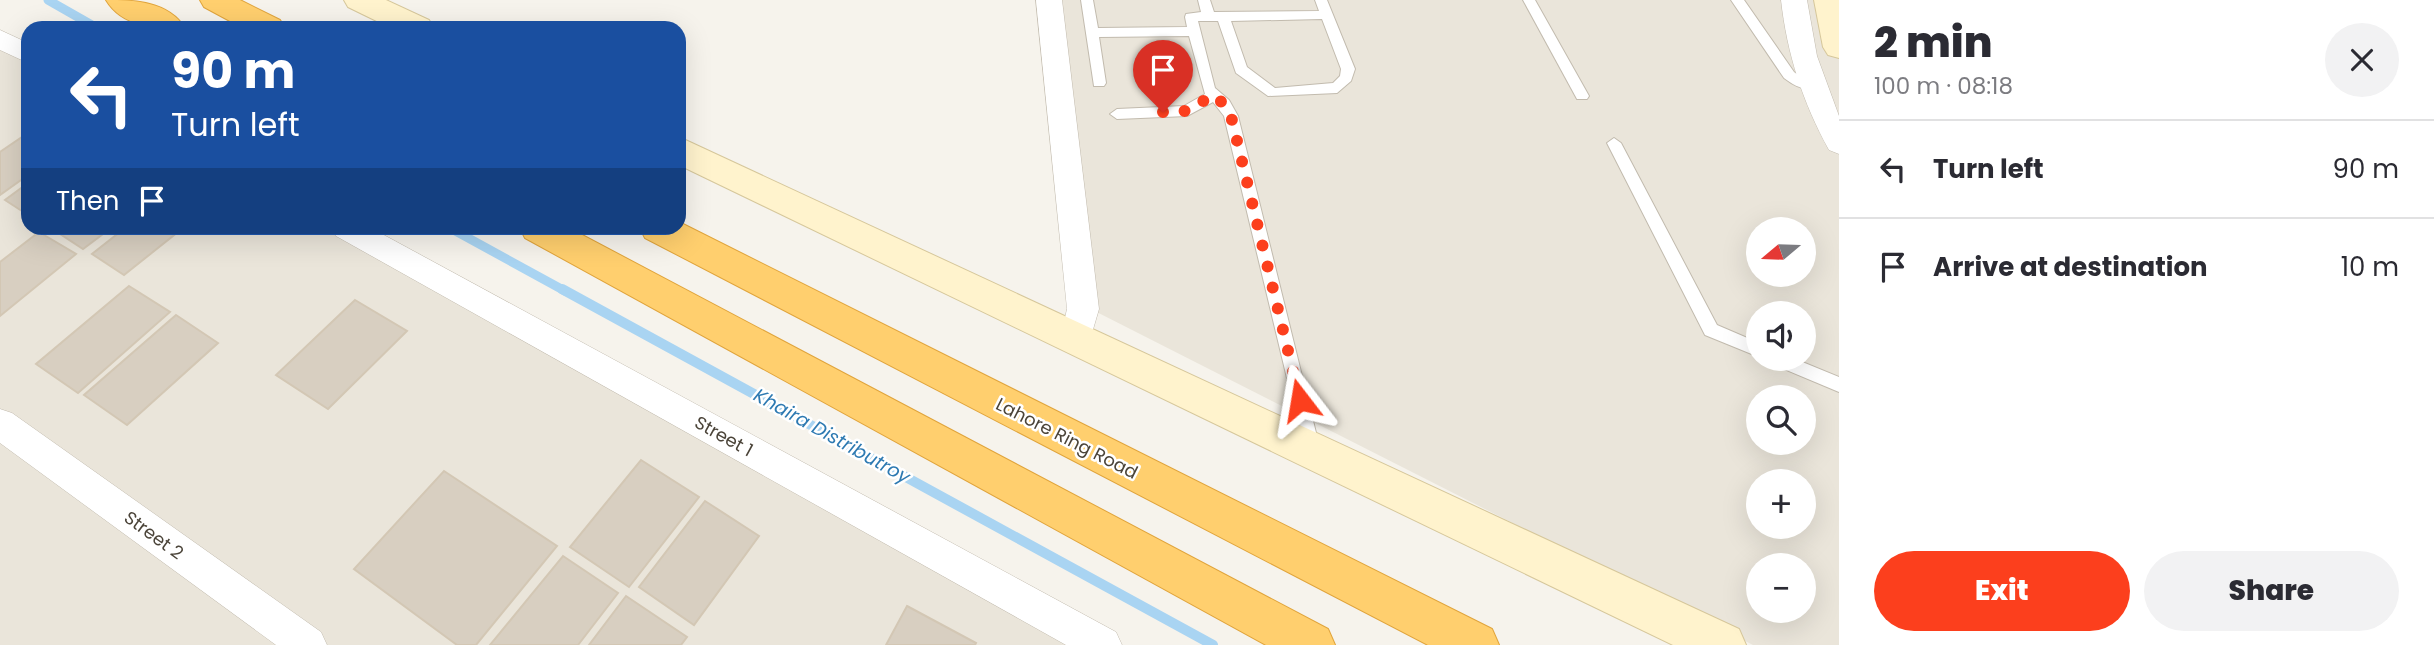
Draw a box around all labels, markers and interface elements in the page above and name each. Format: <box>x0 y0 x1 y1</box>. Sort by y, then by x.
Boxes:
text: 2 min <box>1874 13 1992 72</box>
button: close <box>2325 23 2399 97</box>
text: 90 m <box>171 37 295 105</box>
pin <box>1133 40 1193 112</box>
icon: left <box>56 49 147 140</box>
icon: arrive <box>1144 51 1182 89</box>
text: 100 m · 08:18 <box>1874 70 2013 102</box>
text: Turn left <box>171 102 300 147</box>
icon: left <box>1874 150 1912 188</box>
text: Turn left <box>1933 151 2044 187</box>
text: 90 m <box>2333 151 2399 187</box>
icon: arrive <box>133 182 171 220</box>
text: Then <box>56 183 119 219</box>
north arrow <box>1746 217 1816 287</box>
map controls <box>1746 217 1816 623</box>
icon: arrive <box>1874 248 1912 286</box>
text: Arrive at destination <box>1933 249 2208 285</box>
text: 10 m <box>2341 249 2399 285</box>
button: sound <box>1746 301 1816 371</box>
position arrow <box>1263 363 1337 437</box>
water label: Khaira Distributroy <box>749 382 916 491</box>
button: search <box>1746 385 1816 455</box>
street label: Lahore Ring Road <box>992 391 1142 485</box>
street label: Street 1 <box>690 410 758 462</box>
button: + <box>1746 469 1816 539</box>
street label: Street 2 <box>119 505 189 565</box>
button: Exit <box>1874 551 2130 631</box>
button: Share <box>2144 551 2399 631</box>
button: − <box>1746 553 1816 623</box>

